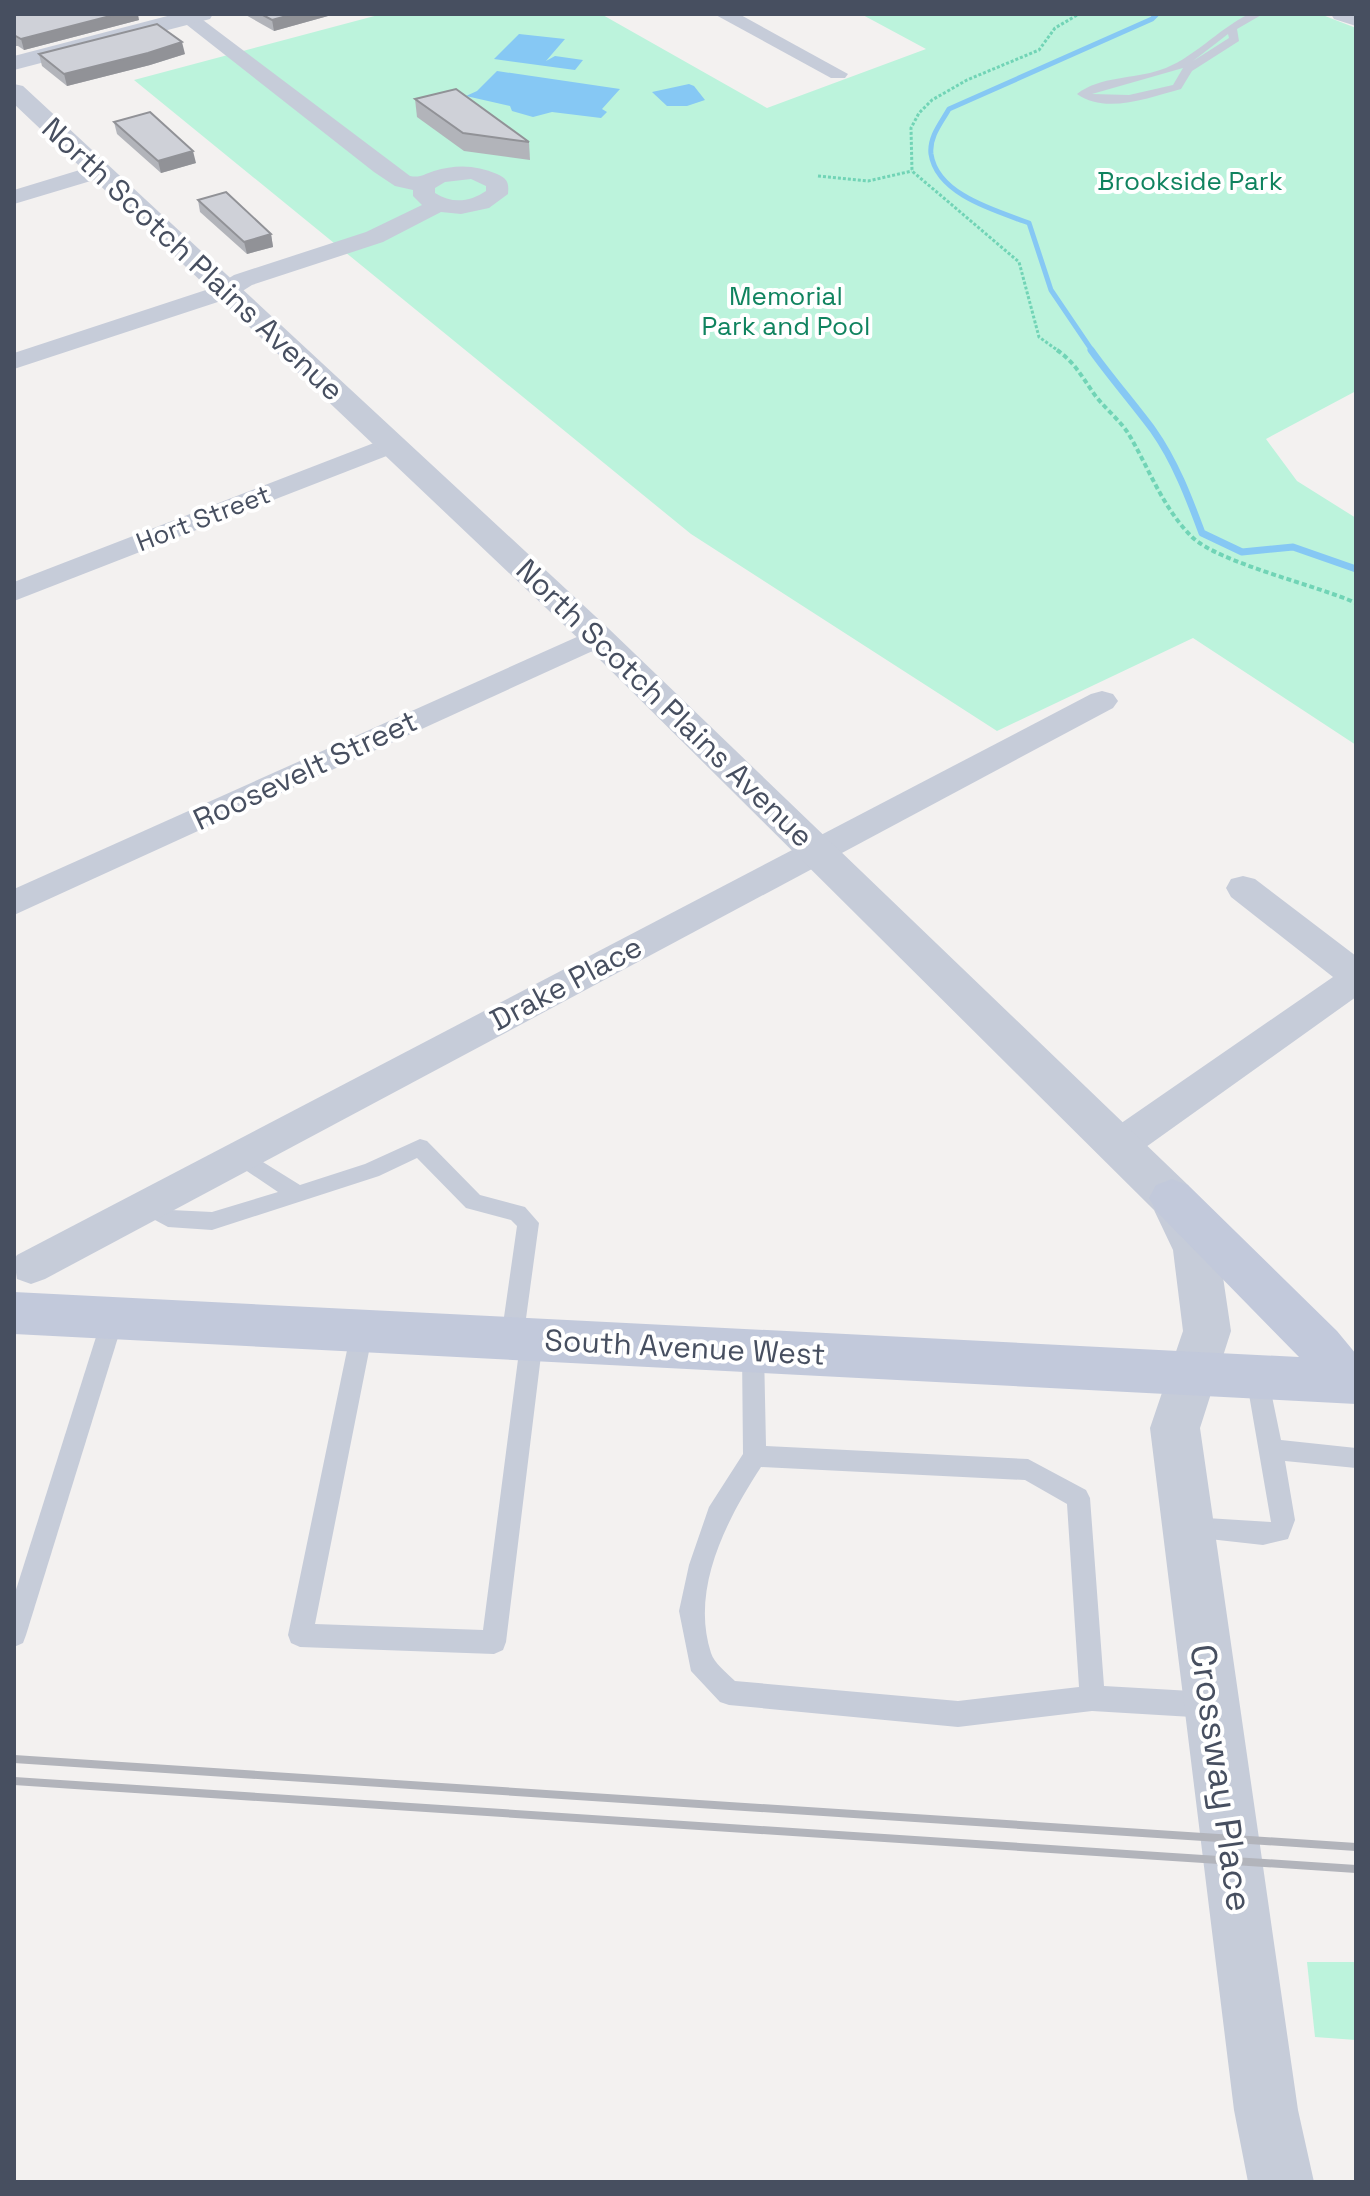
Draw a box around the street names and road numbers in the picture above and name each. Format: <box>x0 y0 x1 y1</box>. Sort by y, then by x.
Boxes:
street label: North Scotch Plains Avenue <box>34 109 352 409</box>
street label: Hort Street <box>131 477 275 559</box>
street label: North Scotch Plains Avenue <box>508 550 822 856</box>
street label: Roosevelt Street <box>187 701 423 839</box>
street label: Drake Place <box>483 927 649 1039</box>
street label: South Avenue West <box>544 1320 826 1374</box>
street label: Crossway Place <box>1179 1641 1263 1915</box>

